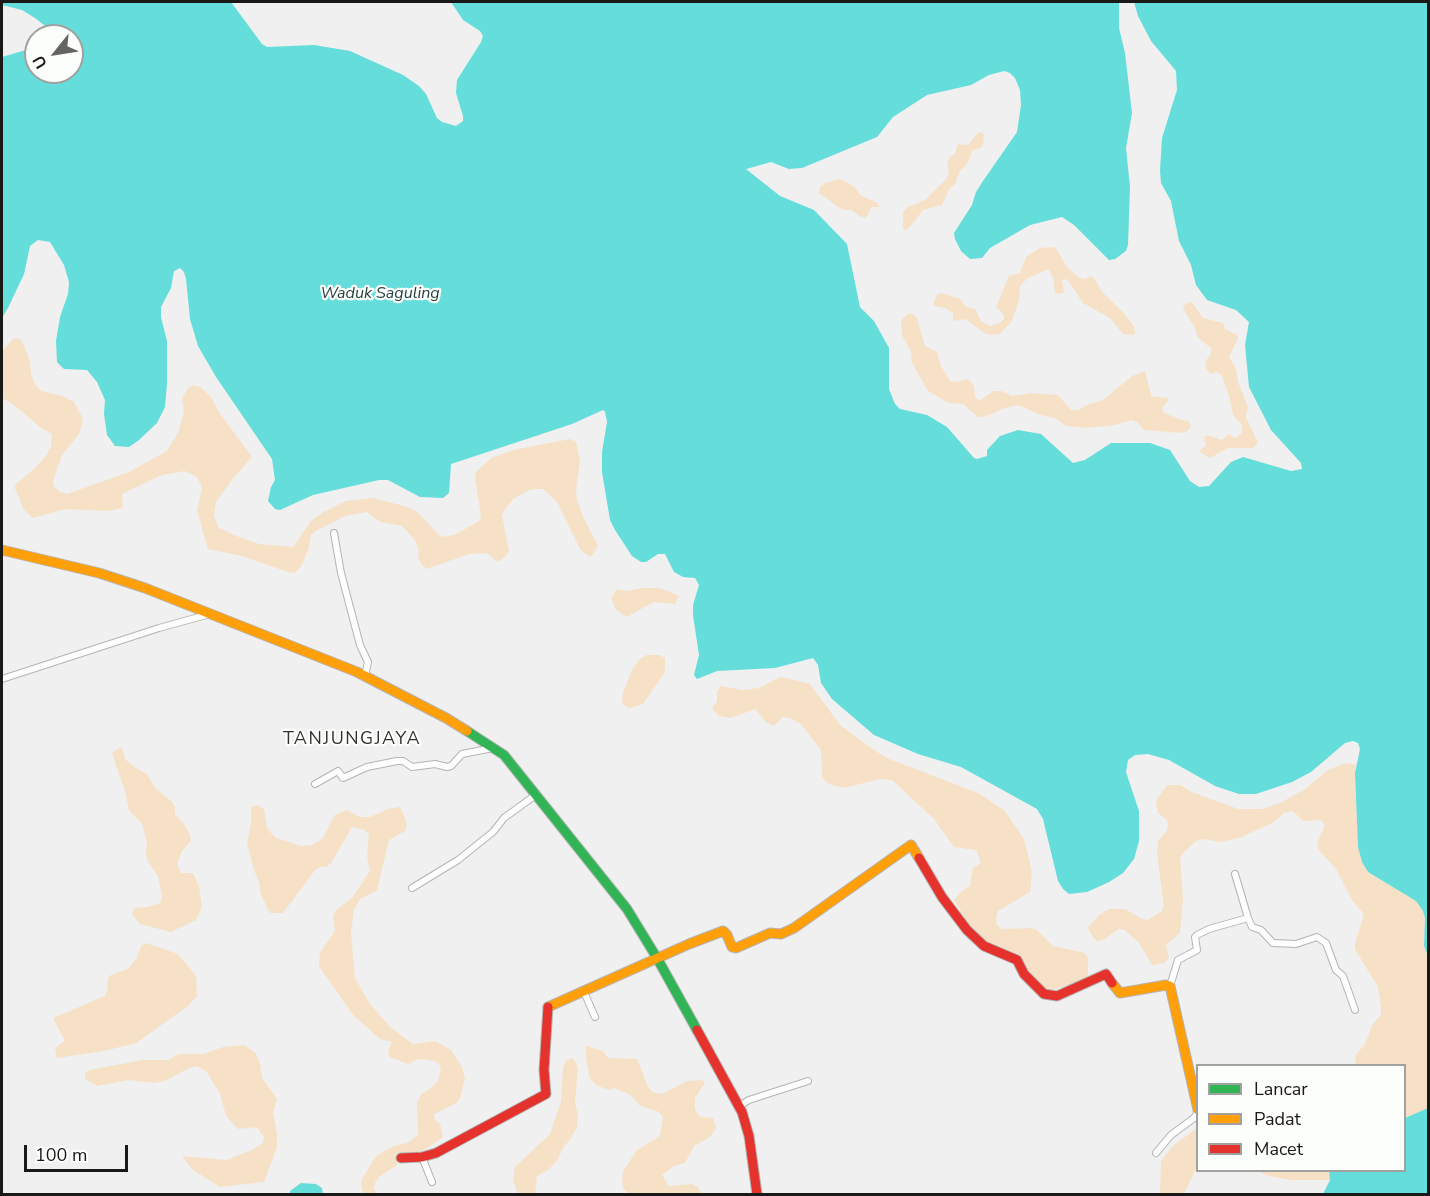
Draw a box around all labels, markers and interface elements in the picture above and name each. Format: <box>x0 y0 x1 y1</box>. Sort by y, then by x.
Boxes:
north arrow <box>24 24 84 84</box>
text: U <box>28 51 53 73</box>
water label: Waduk Saguling <box>320 284 440 304</box>
district label: TANJUNGJAYA <box>283 729 421 751</box>
legend <box>1196 1064 1406 1172</box>
text: Lancar <box>1254 1077 1308 1101</box>
text: Padat <box>1254 1107 1301 1131</box>
scale bar <box>27 1133 130 1171</box>
text: Macet <box>1254 1137 1303 1161</box>
text: 100 m <box>35 1143 87 1167</box>

